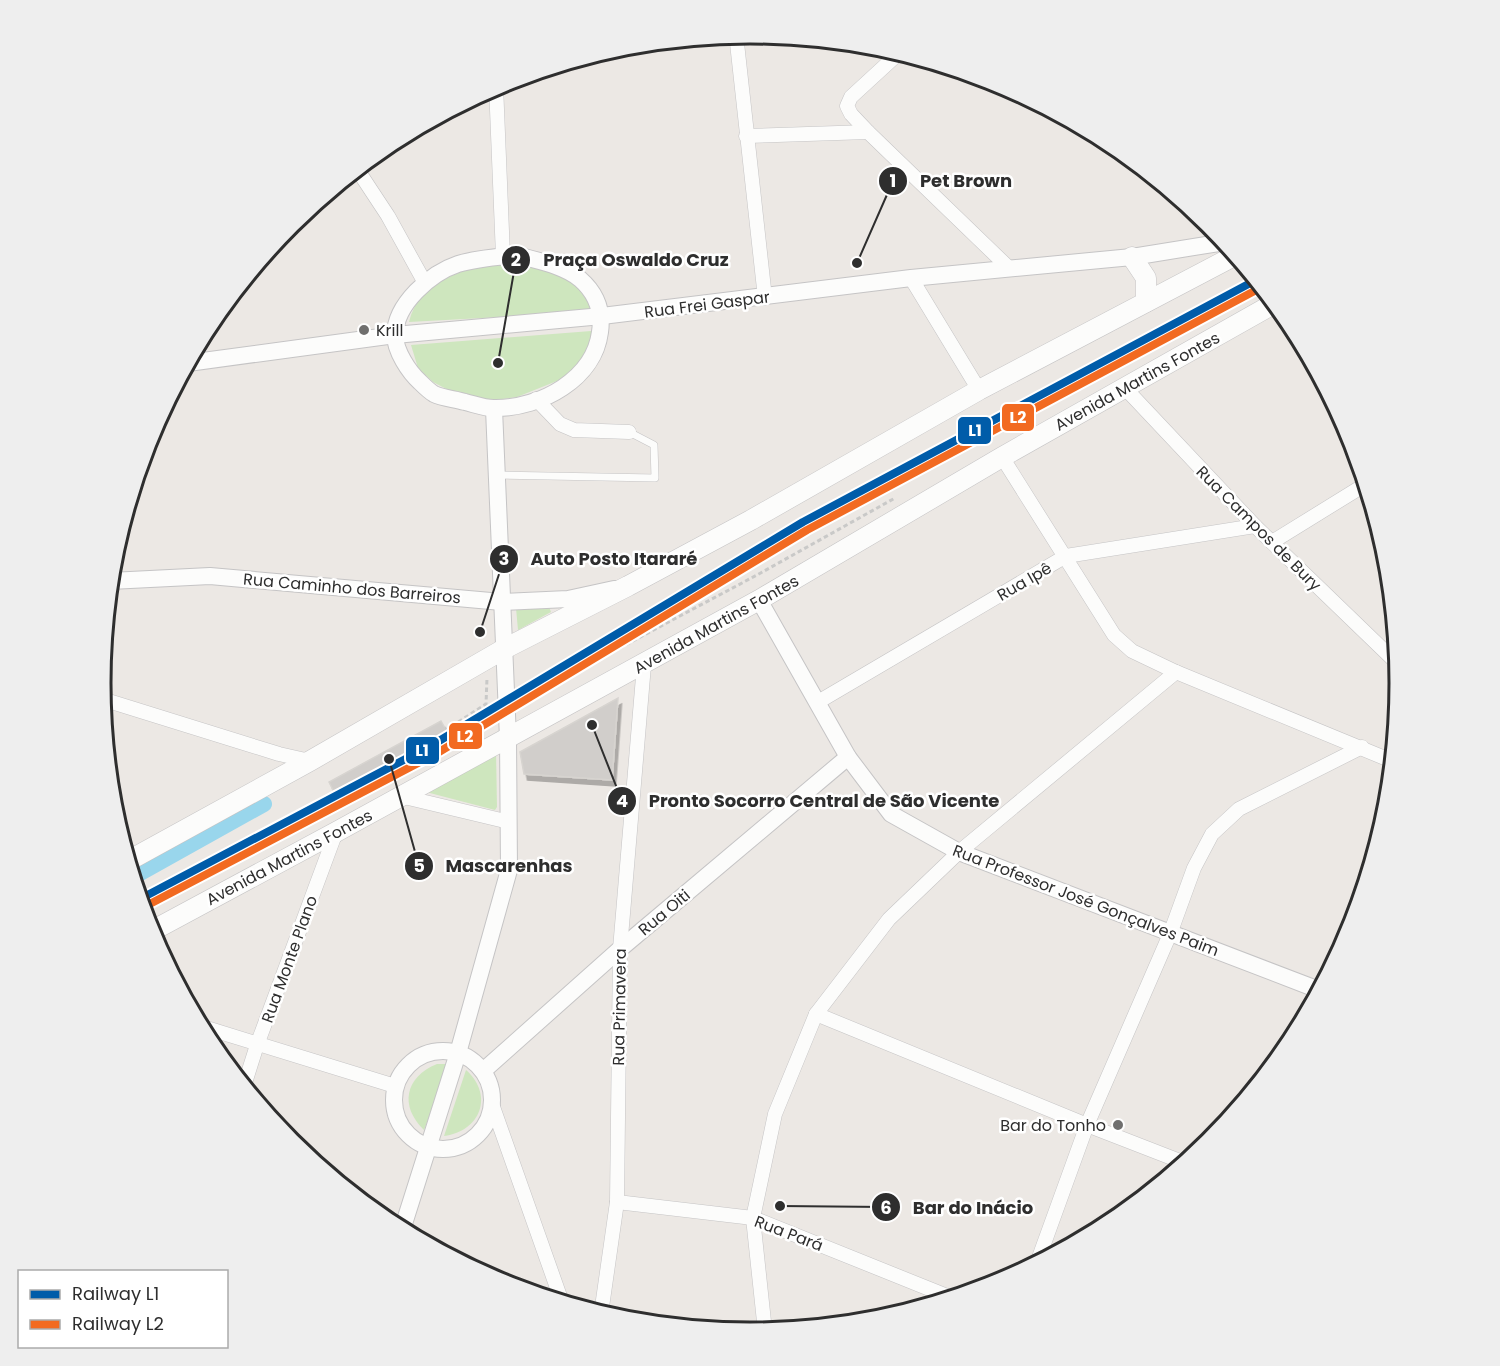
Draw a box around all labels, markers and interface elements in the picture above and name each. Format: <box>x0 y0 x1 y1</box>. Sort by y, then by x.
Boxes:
callout: Pet Brown <box>878 163 1024 199</box>
text: 1 <box>890 168 896 193</box>
text: Pet Brown <box>920 168 1012 193</box>
callout: Praça Oswaldo Cruz <box>501 242 741 278</box>
text: 2 <box>511 247 521 272</box>
text: Praça Oswaldo Cruz <box>543 247 729 272</box>
street label: Rua Frei Gaspar <box>643 285 771 324</box>
place label: Krill <box>376 319 403 342</box>
marker: Krill <box>357 323 371 337</box>
street label: Avenida Martins Fontes <box>1051 326 1224 436</box>
line badge: L2 <box>1001 403 1035 432</box>
text: L2 <box>1010 406 1026 429</box>
line badge: L1 <box>957 416 992 445</box>
text: L1 <box>968 419 982 442</box>
street label: Rua Campos de Bury <box>1191 461 1326 596</box>
callout: Auto Posto Itararé <box>489 541 709 577</box>
text: 3 <box>499 546 509 571</box>
text: Auto Posto Itararé <box>531 546 697 571</box>
street label: Rua Ipê <box>993 557 1056 606</box>
street label: Rua Caminho dos Barreiros <box>242 568 462 609</box>
street label: Avenida Martins Fontes <box>630 569 803 679</box>
line badge: L2 <box>448 722 483 750</box>
text: L2 <box>457 725 473 748</box>
line badge: L1 <box>405 736 440 765</box>
text: L1 <box>415 739 429 762</box>
callout: Pronto Socorro Central de São Vicente <box>607 783 1011 819</box>
text: 4 <box>616 788 628 813</box>
text: Pronto Socorro Central de São Vicente <box>649 788 999 813</box>
street label: Avenida Martins Fontes <box>202 804 377 911</box>
street label: Rua Professor José Gonçalves Paim <box>949 839 1222 962</box>
callout: Mascarenhas <box>404 848 585 884</box>
text: 5 <box>413 853 425 878</box>
text: Mascarenhas <box>445 853 573 878</box>
street label: Rua Oiti <box>633 884 695 941</box>
street label: Rua Monte Plano <box>256 892 323 1026</box>
street label: Rua Primavera <box>607 948 632 1066</box>
place label: Bar do Tonho <box>1000 1114 1106 1137</box>
marker: Bar do Tonho <box>1111 1118 1125 1132</box>
callout: Bar do Inácio <box>871 1189 1046 1225</box>
text: 6 <box>880 1195 892 1220</box>
text: Bar do Inácio <box>913 1195 1033 1220</box>
street label: Rua Pará <box>751 1210 827 1257</box>
legend <box>18 1270 228 1348</box>
text: Railway L1 <box>72 1281 159 1306</box>
text: Railway L2 <box>72 1311 164 1336</box>

